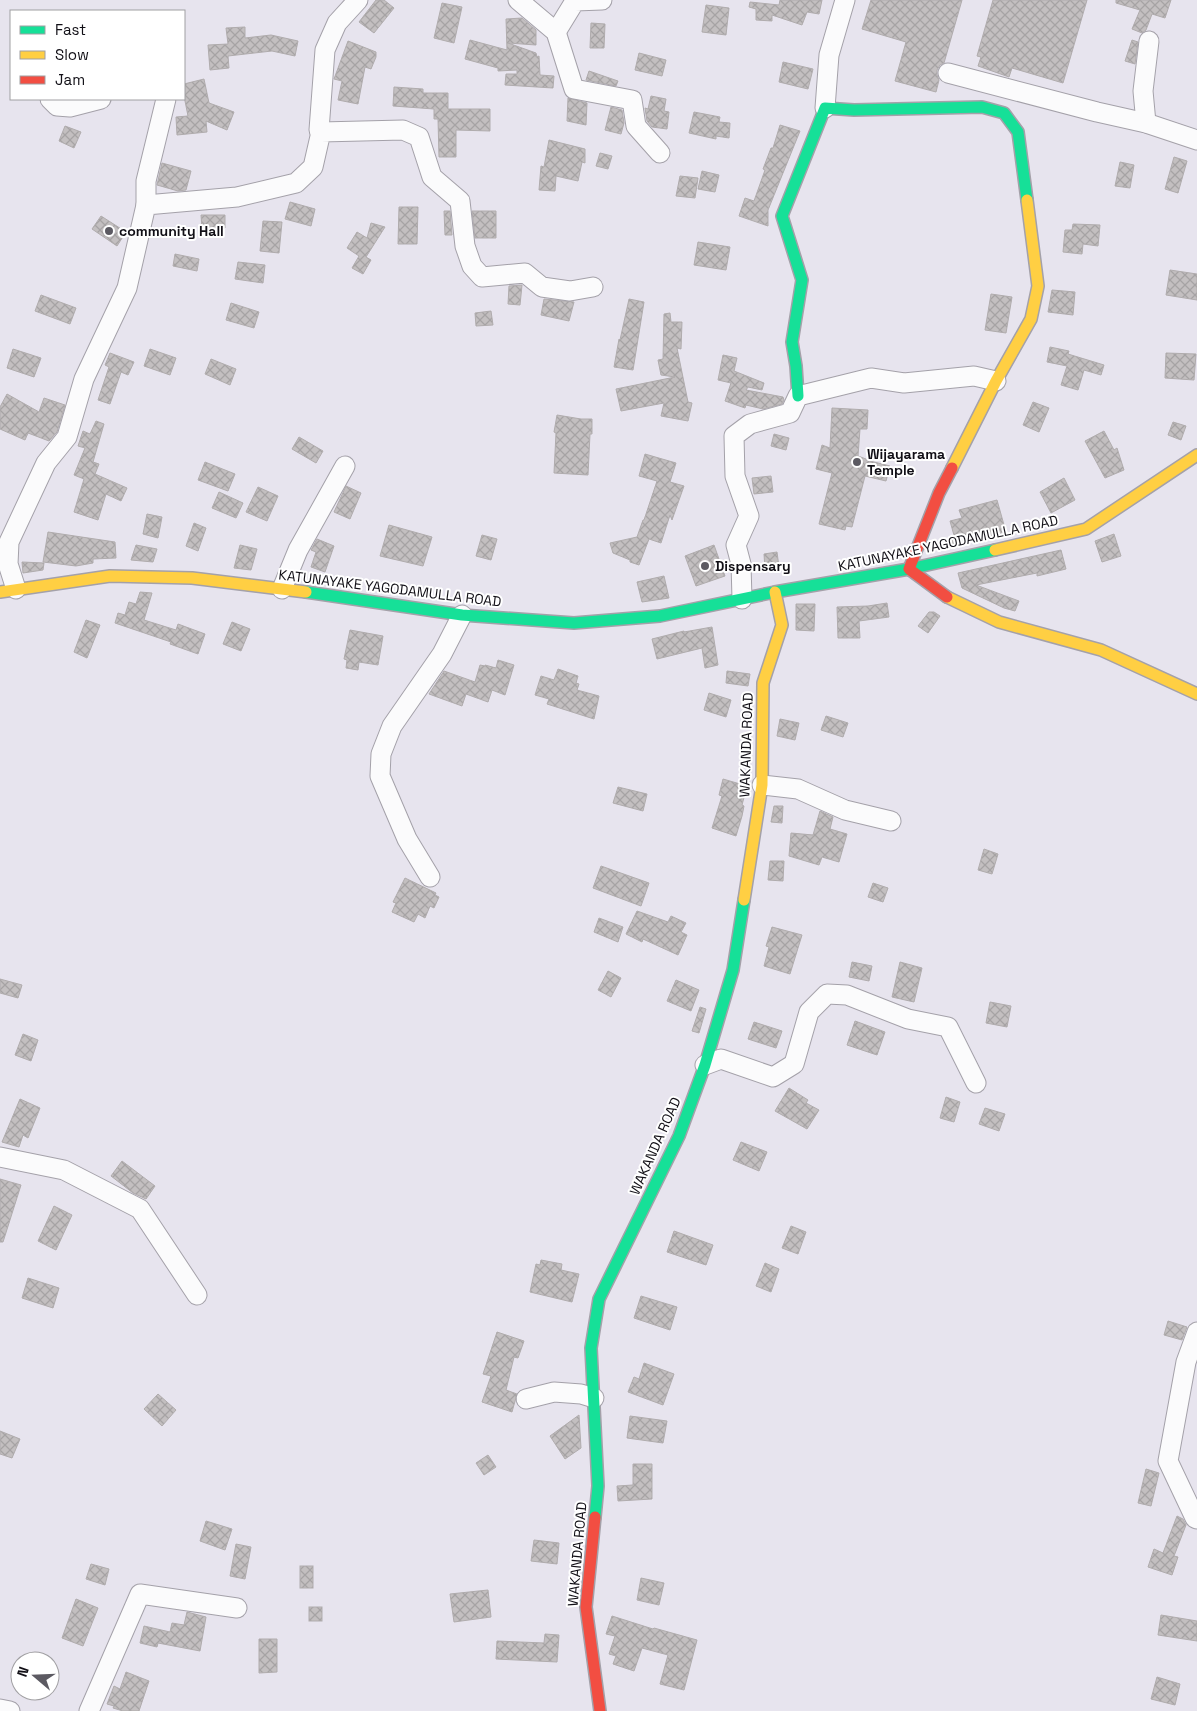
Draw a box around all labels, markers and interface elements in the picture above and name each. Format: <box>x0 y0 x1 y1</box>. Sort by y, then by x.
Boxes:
legend <box>10 10 185 100</box>
text: Fast <box>55 20 86 39</box>
text: Slow <box>55 45 89 64</box>
text: Jam <box>55 70 85 89</box>
place label: community Hall <box>119 222 224 240</box>
marker: community Hall <box>103 225 115 237</box>
place label: Wijayarama Temple <box>867 445 945 479</box>
marker: Wijayarama Temple <box>851 456 863 468</box>
street label: KATUNAYAKE YAGODAMULLA ROAD <box>836 511 1060 575</box>
place label: Dispensary <box>715 557 791 575</box>
marker: Dispensary <box>699 560 711 572</box>
street label: KATUNAYAKE YAGODAMULLA ROAD <box>277 565 503 611</box>
street label: WAKANDA ROAD <box>735 692 757 798</box>
street label: WAKANDA ROAD <box>625 1094 685 1198</box>
street label: WAKANDA ROAD <box>563 1501 591 1607</box>
north arrow <box>10 1651 60 1701</box>
text: N <box>13 1664 33 1679</box>

